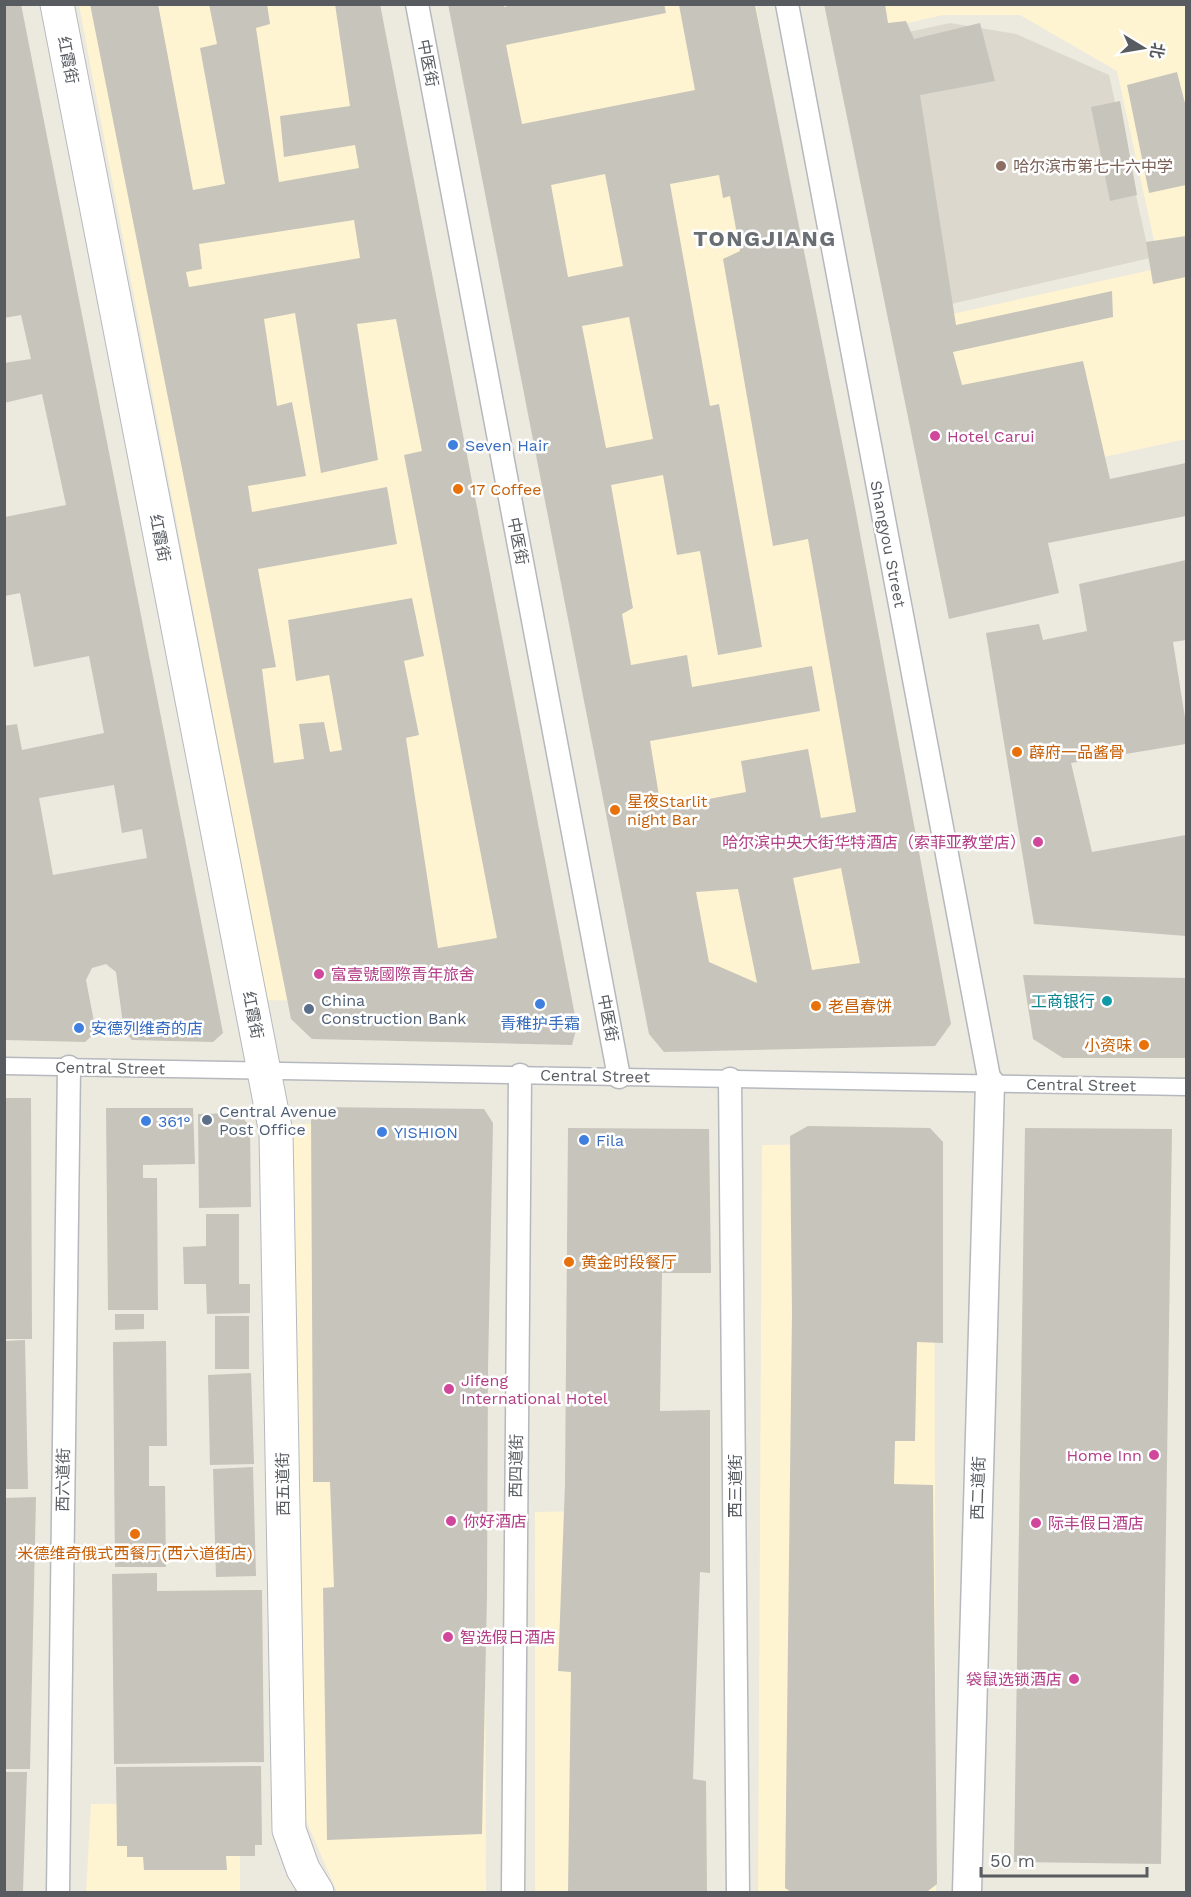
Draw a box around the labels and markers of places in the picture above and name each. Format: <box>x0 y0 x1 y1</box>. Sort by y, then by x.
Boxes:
place label: 哈尔滨市第七十六中学 <box>1013 157 1173 176</box>
marker: 哈尔滨市第七十六中学 <box>994 159 1008 173</box>
place label: Hotel Carui <box>947 427 1035 446</box>
marker: Hotel Carui <box>928 429 942 443</box>
place label: Seven Hair <box>465 436 549 455</box>
marker: Seven Hair <box>446 438 460 452</box>
place label: 17 Coffee <box>470 480 541 499</box>
marker: 17 Coffee <box>451 482 465 496</box>
place label: 薜府一品酱骨 <box>1029 743 1125 762</box>
marker: 薜府一品酱骨 <box>1010 745 1024 759</box>
place label: 星夜Starlit night Bar <box>627 792 708 829</box>
marker: 星夜Starlit night Bar <box>608 803 622 817</box>
place label: 哈尔滨中央大街华特酒店（索菲亚教堂店） <box>722 833 1026 852</box>
marker: 哈尔滨中央大街华特酒店（索菲亚教堂店） <box>1031 835 1045 849</box>
place label: 富壹號國際青年旅舍 <box>331 965 475 984</box>
marker: 富壹號國際青年旅舍 <box>312 967 326 981</box>
place label: China Construction Bank <box>321 991 466 1028</box>
place label: 工商银行 <box>1031 992 1095 1011</box>
marker: 工商银行 <box>1100 994 1114 1008</box>
marker: 青稚护手霜 <box>533 997 547 1011</box>
place label: 老昌春饼 <box>828 997 892 1016</box>
marker: 老昌春饼 <box>809 999 823 1013</box>
marker: China Construction Bank <box>302 1002 316 1016</box>
place label: 青稚护手霜 <box>500 1014 580 1033</box>
place label: 安德列维奇的店 <box>91 1019 203 1038</box>
marker: 安德列维奇的店 <box>72 1021 86 1035</box>
place label: 小资味 <box>1084 1036 1132 1055</box>
marker: 小资味 <box>1137 1038 1151 1052</box>
place label: Central Avenue Post Office <box>219 1102 337 1139</box>
place label: 361° <box>158 1112 191 1131</box>
marker: Central Avenue Post Office <box>200 1113 214 1127</box>
marker: 361° <box>139 1114 153 1128</box>
place label: YISHION <box>394 1123 458 1142</box>
marker: YISHION <box>375 1125 389 1139</box>
place label: Fila <box>596 1131 624 1150</box>
marker: Fila <box>577 1133 591 1147</box>
place label: 黄金时段餐厅 <box>581 1253 677 1272</box>
marker: 黄金时段餐厅 <box>562 1255 576 1269</box>
place label: Jifeng International Hotel <box>461 1371 608 1408</box>
marker: Jifeng International Hotel <box>442 1382 456 1396</box>
place label: Home Inn <box>1066 1446 1142 1465</box>
marker: Home Inn <box>1147 1448 1161 1462</box>
place label: 你好酒店 <box>463 1512 527 1531</box>
marker: 你好酒店 <box>444 1514 458 1528</box>
place label: 际丰假日酒店 <box>1048 1514 1144 1533</box>
marker: 际丰假日酒店 <box>1029 1516 1043 1530</box>
marker: 米德维奇俄式西餐厅(西六道街店) <box>128 1527 142 1541</box>
place label: 米德维奇俄式西餐厅(西六道街店) <box>17 1544 253 1563</box>
place label: 智选假日酒店 <box>460 1628 556 1647</box>
marker: 智选假日酒店 <box>441 1630 455 1644</box>
place label: 袋鼠选锁酒店 <box>966 1670 1062 1689</box>
marker: 袋鼠选锁酒店 <box>1067 1672 1081 1686</box>

